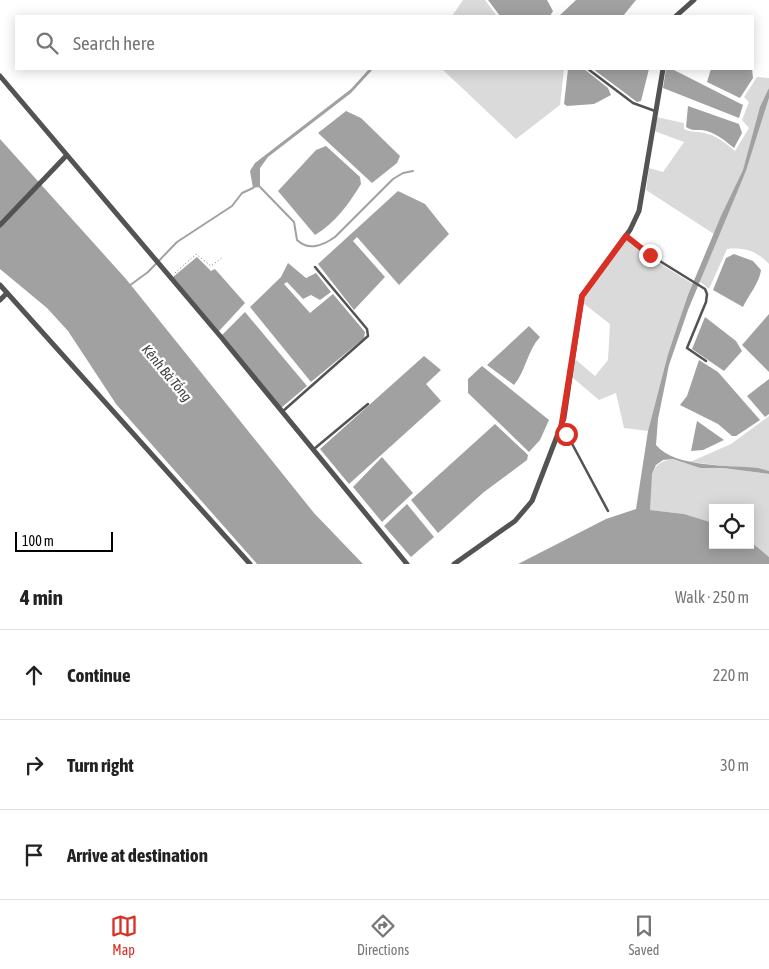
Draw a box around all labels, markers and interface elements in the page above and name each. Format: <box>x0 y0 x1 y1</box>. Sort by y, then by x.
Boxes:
search box <box>15 15 754 70</box>
icon: search <box>33 29 61 57</box>
text: Search here <box>73 32 155 54</box>
route end <box>639 244 662 267</box>
water label: Kênh Bà Tống <box>139 341 196 404</box>
route start <box>555 423 578 446</box>
map controls <box>709 504 754 549</box>
button: locate <box>709 504 754 549</box>
scale bar <box>15 529 112 552</box>
text: 100 m <box>22 533 54 549</box>
text: 4 min <box>20 585 63 609</box>
text: Walk · 250 m <box>675 588 749 606</box>
icon: ahead <box>20 661 48 689</box>
text: Continue <box>67 664 131 686</box>
text: 220 m <box>713 666 749 684</box>
icon: right <box>20 751 48 779</box>
text: Turn right <box>67 754 134 776</box>
text: 30 m <box>720 756 749 774</box>
icon: arrive <box>20 841 48 869</box>
text: Arrive at destination <box>67 844 208 866</box>
tab: Map <box>110 912 138 958</box>
tab: Directions <box>357 912 409 958</box>
tab: Saved <box>628 912 659 958</box>

